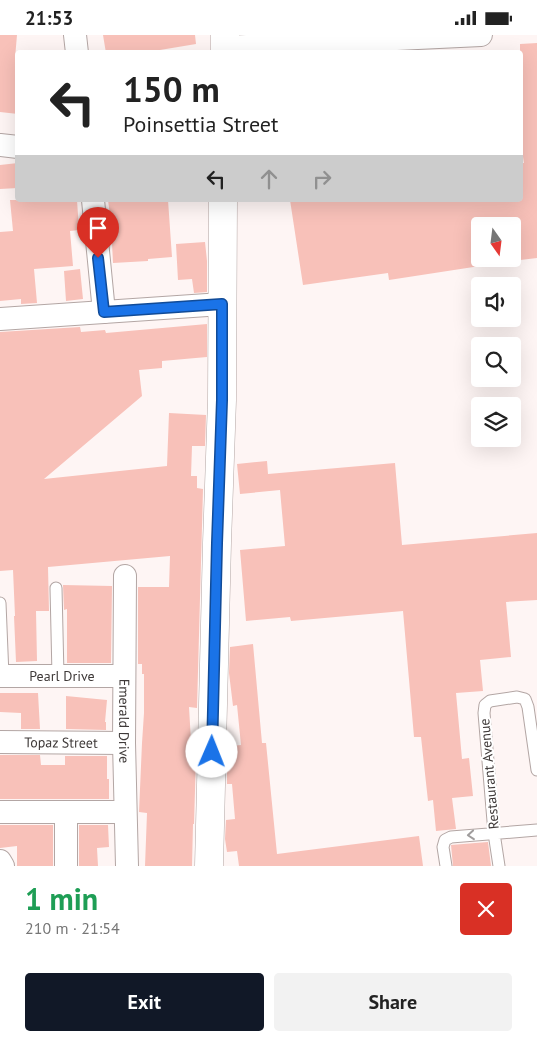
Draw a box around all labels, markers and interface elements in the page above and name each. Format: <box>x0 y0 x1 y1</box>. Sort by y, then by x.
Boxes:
text: 21:53 <box>25 6 73 30</box>
text: 150 m <box>123 66 220 112</box>
icon: left <box>40 70 105 135</box>
text: Poinsettia Street <box>123 110 278 138</box>
icon: left <box>202 165 230 193</box>
icon: ahead <box>255 165 283 193</box>
icon: right <box>308 165 336 193</box>
pin <box>77 207 119 258</box>
icon: arrive <box>84 214 112 242</box>
north arrow <box>471 217 521 267</box>
map controls <box>471 217 521 447</box>
button: sound <box>471 277 521 327</box>
button: search <box>471 337 521 387</box>
button: layers <box>471 397 521 447</box>
street label: Pearl Drive <box>29 667 95 685</box>
street label: Emerald Drive <box>115 679 133 763</box>
street label: Restaurant Avenue <box>475 718 503 830</box>
position arrow <box>185 725 237 777</box>
street label: Topaz Street <box>24 733 98 752</box>
one-way arrow <box>467 829 475 840</box>
text: 1 min <box>25 879 98 918</box>
button: close <box>460 883 512 935</box>
text: 210 m · 21:54 <box>25 918 120 938</box>
button: Exit <box>25 973 264 1031</box>
button: Share <box>274 973 512 1031</box>

